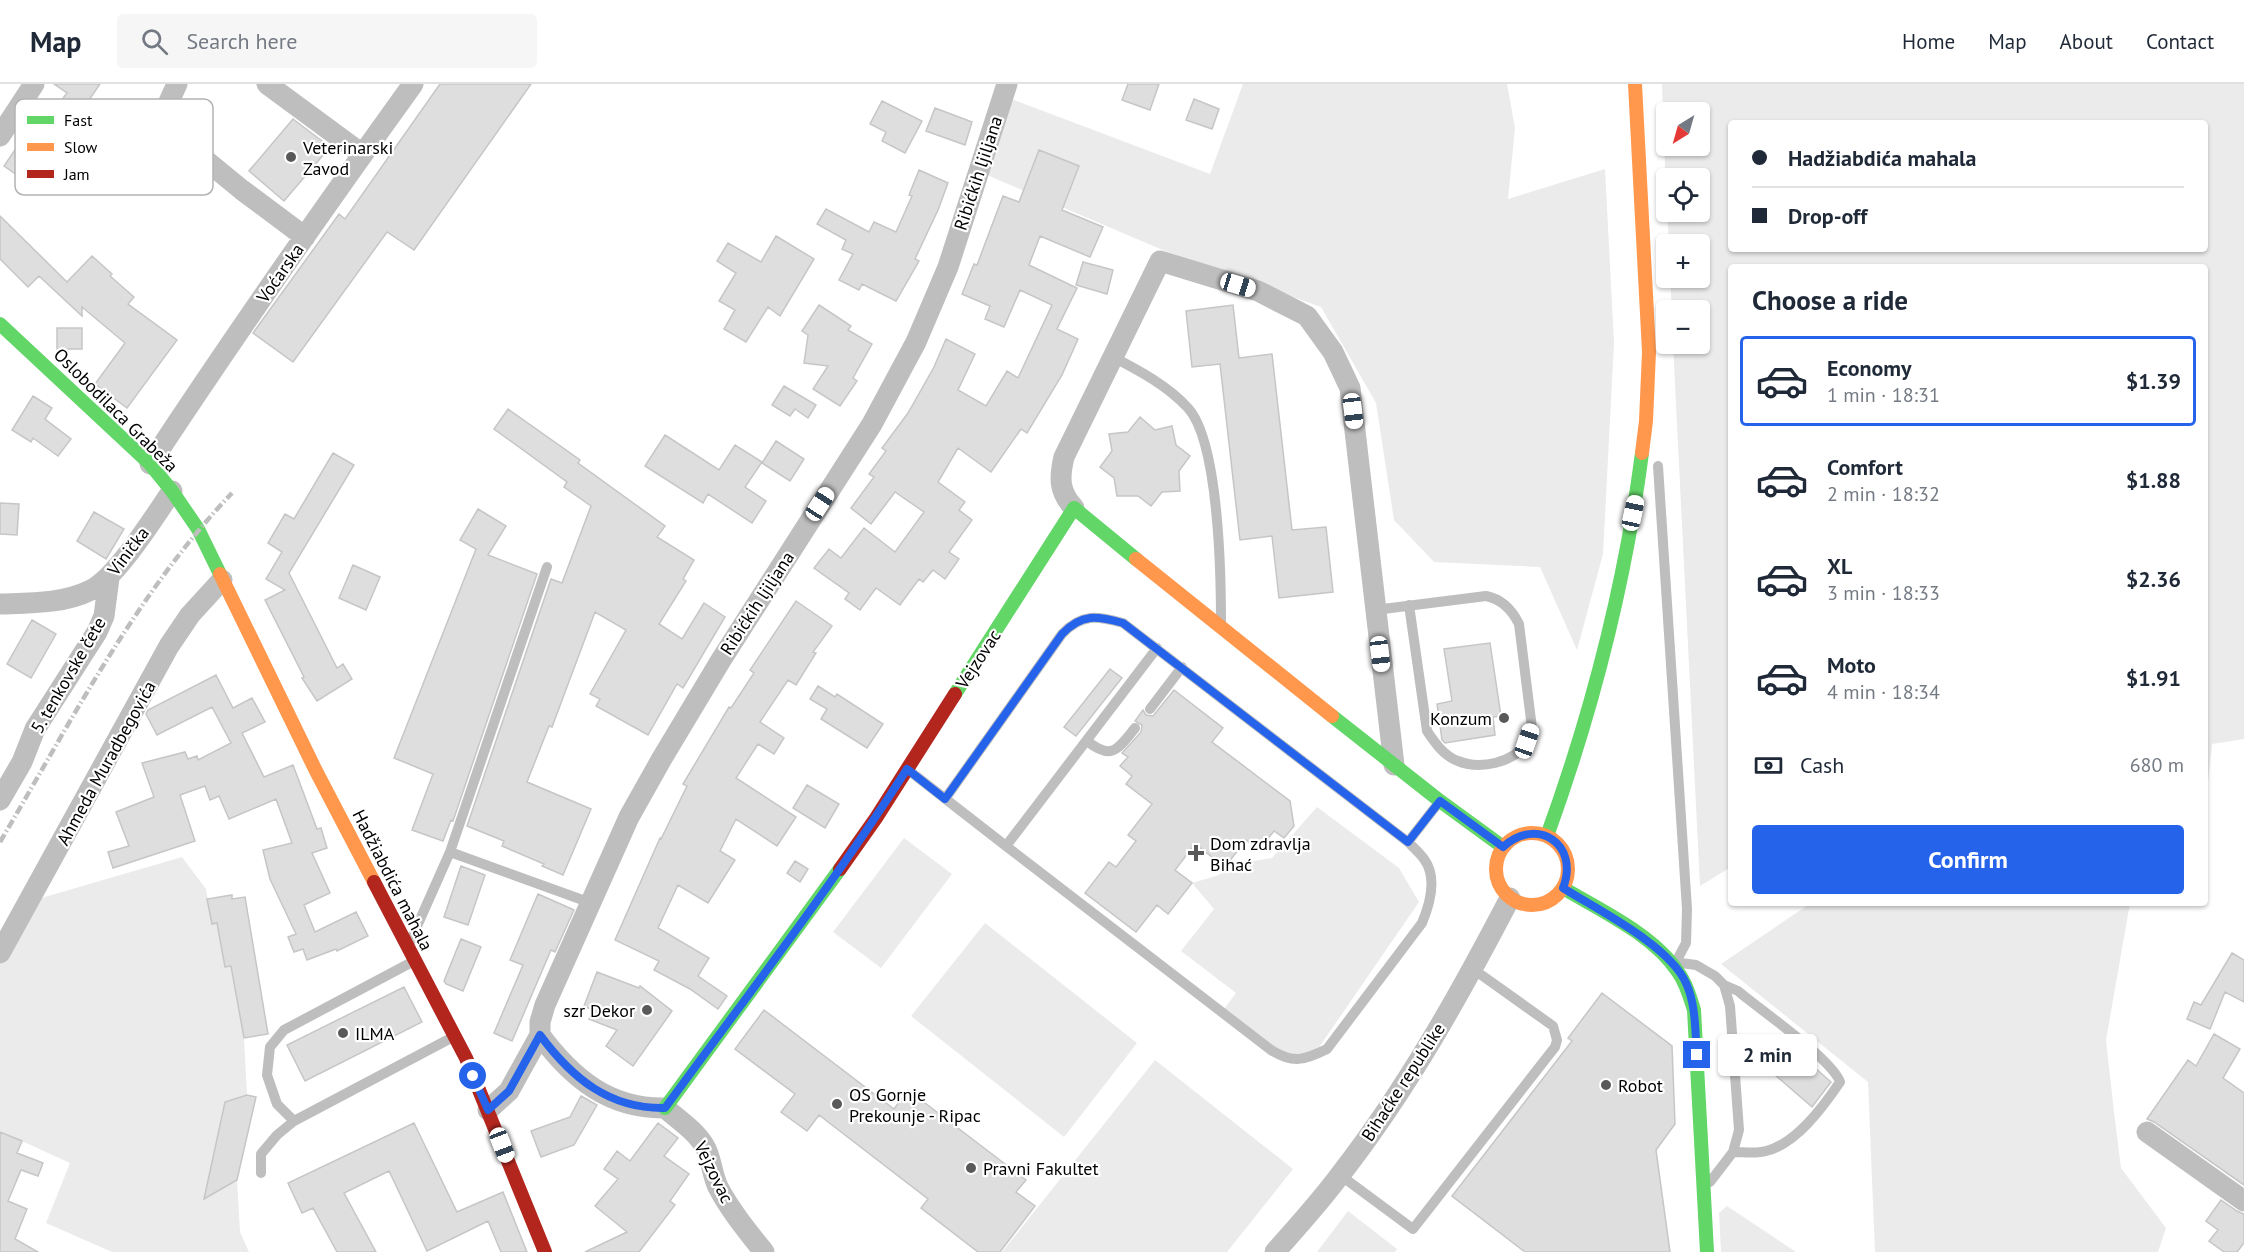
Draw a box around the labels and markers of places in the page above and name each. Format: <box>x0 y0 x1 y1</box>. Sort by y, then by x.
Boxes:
place label: Veterinarski Zavod <box>302 136 393 180</box>
marker: Veterinarski Zavod <box>284 150 298 164</box>
place label: Konzum <box>1430 707 1492 730</box>
marker: Konzum <box>1497 711 1511 725</box>
place label: Dom zdravlja Bihać <box>1210 832 1311 876</box>
marker: Dom zdravlja Bihać <box>1187 844 1205 862</box>
place label: szr Dekor <box>563 999 635 1022</box>
marker: szr Dekor <box>640 1003 654 1017</box>
place label: ILMA <box>355 1022 395 1045</box>
marker: ILMA <box>336 1026 350 1040</box>
place label: Robot <box>1618 1074 1663 1097</box>
marker: Robot <box>1599 1078 1613 1092</box>
place label: OS Gornje Prekounje - Ripac <box>849 1083 981 1127</box>
marker: OS Gornje Prekounje - Ripac <box>830 1097 844 1111</box>
place label: Pravni Fakultet <box>983 1157 1099 1180</box>
marker: Pravni Fakultet <box>964 1161 978 1175</box>

